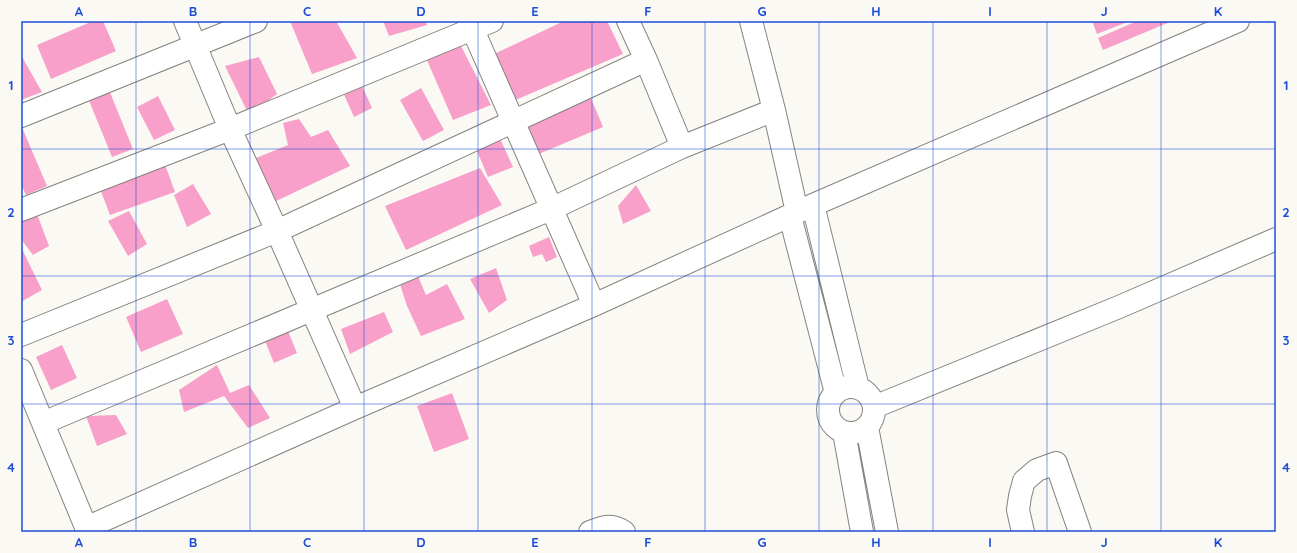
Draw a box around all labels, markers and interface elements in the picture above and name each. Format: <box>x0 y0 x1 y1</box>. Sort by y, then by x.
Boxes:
text: A <box>75 3 84 19</box>
text: B <box>189 3 197 19</box>
text: C <box>303 3 311 19</box>
text: D <box>416 3 426 19</box>
text: E <box>531 3 539 19</box>
text: F <box>644 3 652 19</box>
text: G <box>757 3 767 19</box>
text: H <box>871 3 881 19</box>
text: I <box>988 3 992 19</box>
text: J <box>1100 3 1108 19</box>
text: K <box>1214 3 1223 19</box>
text: 1 <box>8 77 14 93</box>
text: 1 <box>1283 77 1289 93</box>
text: 2 <box>7 204 15 220</box>
text: 2 <box>1282 204 1290 220</box>
text: 3 <box>8 332 15 348</box>
text: 3 <box>1283 332 1290 348</box>
text: 4 <box>7 459 15 475</box>
text: 4 <box>1282 459 1290 475</box>
text: A <box>75 534 84 550</box>
text: B <box>189 534 197 550</box>
text: C <box>303 534 311 550</box>
text: D <box>416 534 426 550</box>
text: E <box>531 534 539 550</box>
text: F <box>644 534 652 550</box>
text: G <box>757 534 767 550</box>
text: H <box>871 534 881 550</box>
text: I <box>988 534 992 550</box>
text: J <box>1100 534 1108 550</box>
text: K <box>1214 534 1223 550</box>

